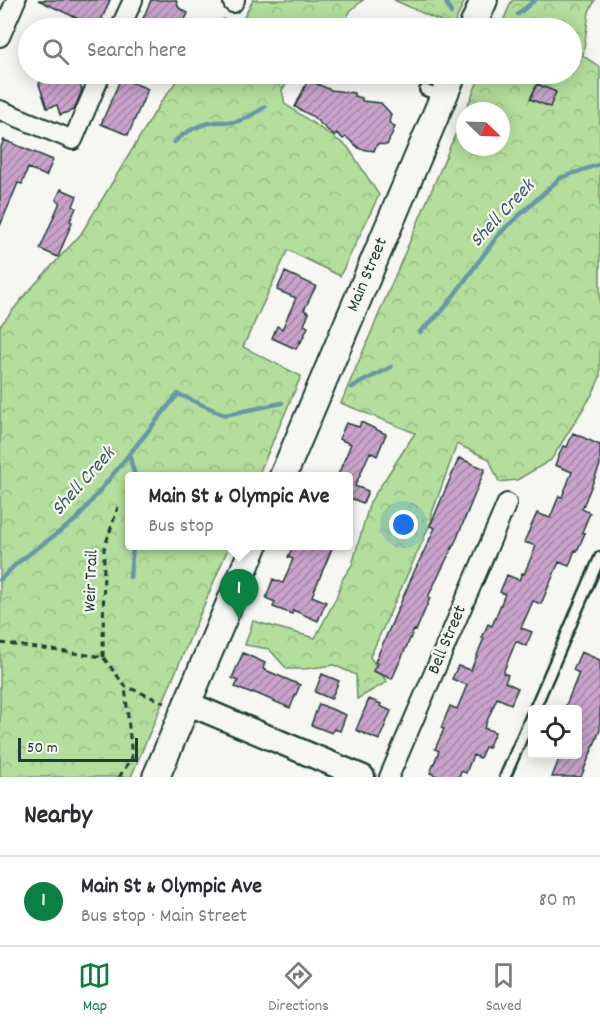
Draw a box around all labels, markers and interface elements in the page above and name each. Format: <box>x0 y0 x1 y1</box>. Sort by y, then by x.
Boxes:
search box <box>18 18 582 84</box>
icon: search <box>39 35 72 68</box>
text: Search here <box>87 36 186 67</box>
north arrow <box>456 102 510 156</box>
water label: Shell Creek <box>464 172 543 254</box>
street label: Main Street <box>341 234 395 316</box>
water label: Shell Creek <box>45 440 124 523</box>
popup <box>125 472 353 550</box>
text: Main St & Olympic Ave <box>149 482 329 513</box>
your location <box>389 510 418 539</box>
text: Bus stop <box>149 513 214 541</box>
street label: Weir Trail <box>78 549 106 613</box>
pin: 1 <box>220 570 258 619</box>
street label: Bell Street <box>422 601 474 678</box>
map controls <box>528 705 582 759</box>
button: locate <box>528 705 582 759</box>
scale bar <box>18 735 138 762</box>
text: 50 m <box>27 737 58 760</box>
text: Nearby <box>24 798 92 835</box>
text: Main St & Olympic Ave <box>81 872 262 903</box>
text: 1 <box>41 887 46 915</box>
text: 80 m <box>539 887 576 915</box>
text: Bus stop · Main Street <box>81 903 247 931</box>
tab: Map <box>78 959 111 1018</box>
tab: Directions <box>268 959 329 1018</box>
tab: Saved <box>486 959 522 1018</box>

